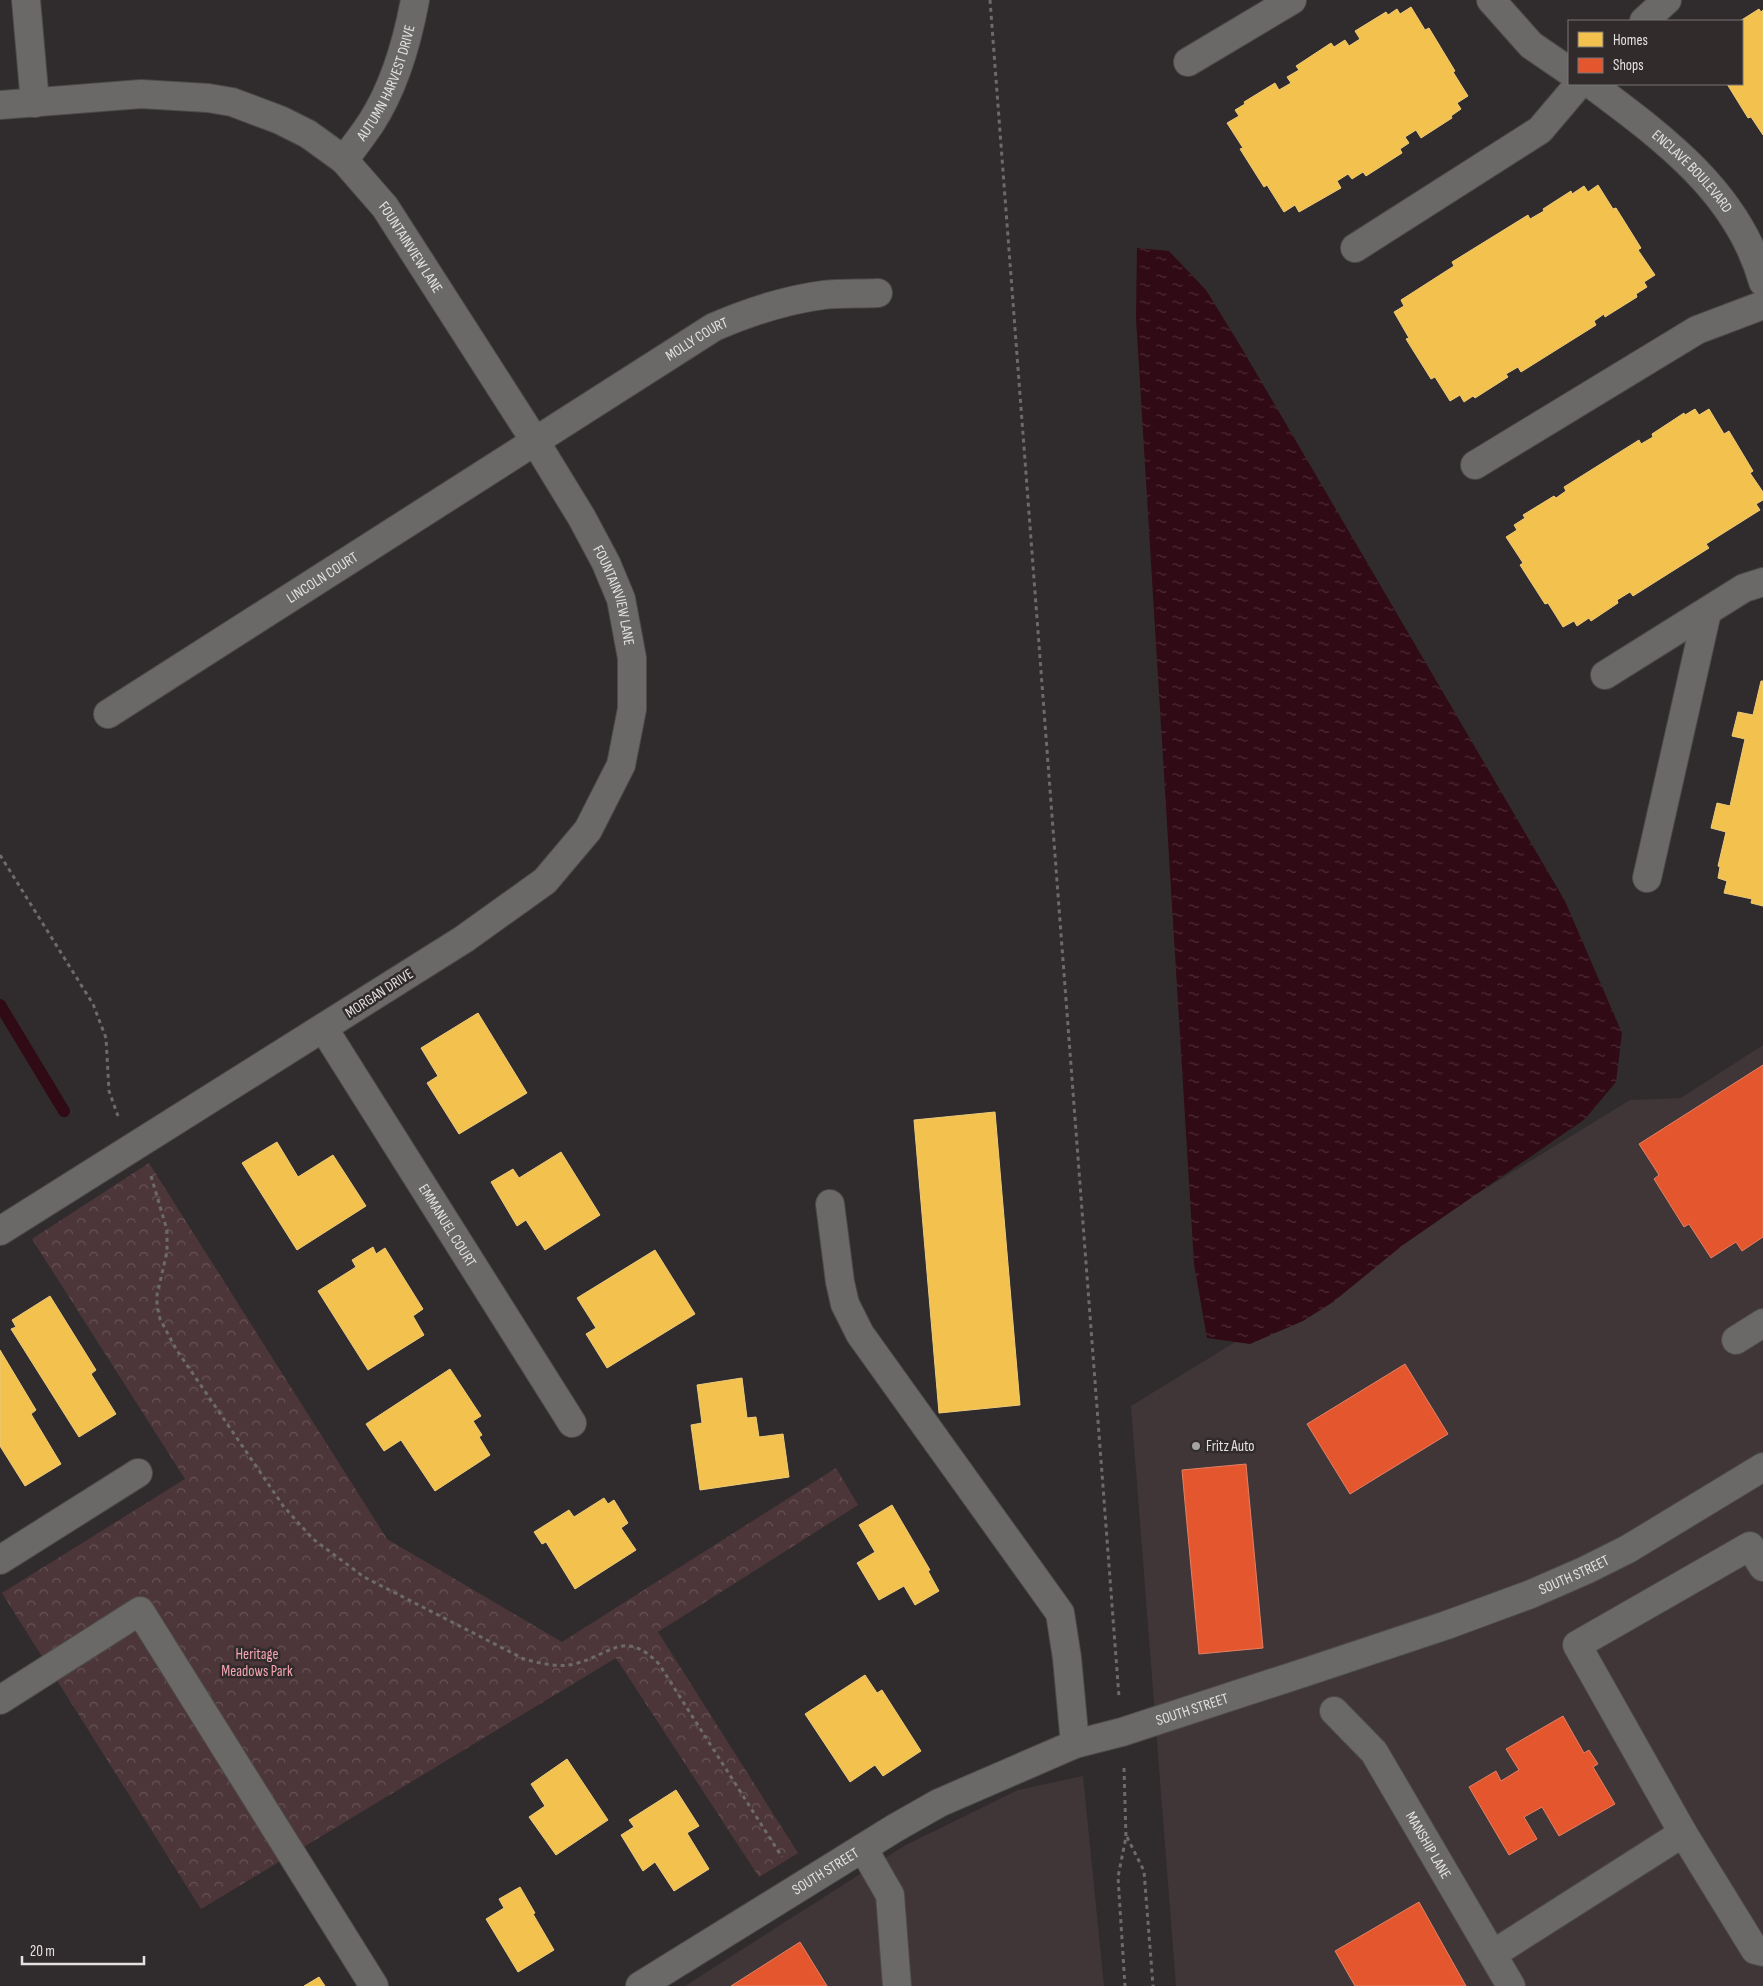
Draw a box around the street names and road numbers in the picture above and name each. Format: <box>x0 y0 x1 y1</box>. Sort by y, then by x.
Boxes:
street label: AUTUMN HARVEST DRIVE <box>352 23 420 145</box>
street label: ENCLAVE BOULEVARD <box>1648 126 1736 217</box>
street label: FOUNTAINVIEW LANE <box>374 198 447 297</box>
street label: MOLLY COURT <box>662 313 731 366</box>
street label: FOUNTAINVIEW LANE <box>588 542 638 647</box>
street label: LINCOLN COURT <box>283 548 362 608</box>
street label: MORGAN DRIVE <box>342 964 417 1022</box>
street label: EMMANUEL COURT <box>414 1181 480 1271</box>
street label: SOUTH STREET <box>1536 1551 1612 1599</box>
street label: SOUTH STREET <box>1154 1689 1231 1730</box>
street label: MANSHIP LANE <box>1401 1808 1455 1882</box>
street label: SOUTH STREET <box>789 1844 863 1899</box>

